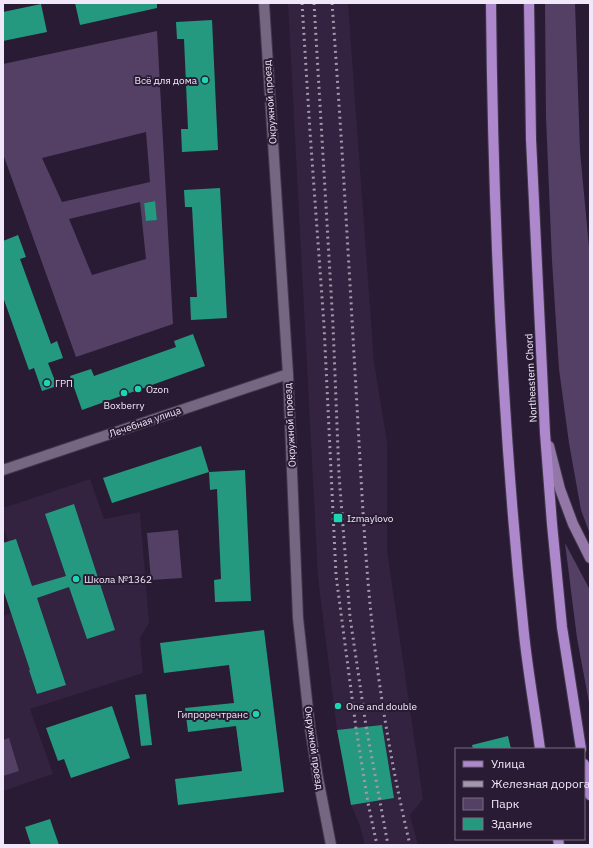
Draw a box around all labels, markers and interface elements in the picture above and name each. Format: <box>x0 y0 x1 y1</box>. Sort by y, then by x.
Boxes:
street label: Окружной проезд <box>261 59 279 145</box>
place label: Всё для дома <box>134 74 198 87</box>
marker: Всё для дома <box>200 75 210 85</box>
street label: Northeastern Chord <box>522 333 540 423</box>
place label: ГРП <box>55 377 73 390</box>
marker: ГРП <box>42 378 52 388</box>
place label: Ozon <box>146 383 169 396</box>
street label: Окружной проезд <box>281 383 299 467</box>
marker: Ozon <box>133 384 143 394</box>
marker: Boxberry <box>119 388 129 398</box>
place label: Boxberry <box>104 399 144 412</box>
street label: Лечебная улица <box>107 403 183 440</box>
marker: Izmaylovo <box>332 512 344 524</box>
place label: Izmaylovo <box>347 512 394 525</box>
place label: Школа №1362 <box>84 573 152 586</box>
marker: Школа №1362 <box>71 574 81 584</box>
place label: One and double <box>346 700 417 713</box>
marker: One and double <box>333 701 343 711</box>
street label: Окружной проезд <box>302 705 326 791</box>
place label: Гипроречтранс <box>177 708 248 721</box>
marker: Гипроречтранс <box>251 709 261 719</box>
legend <box>455 748 585 840</box>
text: Улица <box>491 756 525 771</box>
text: Железная дорога <box>491 776 591 791</box>
text: Парк <box>491 796 520 811</box>
text: Здание <box>491 816 533 831</box>

